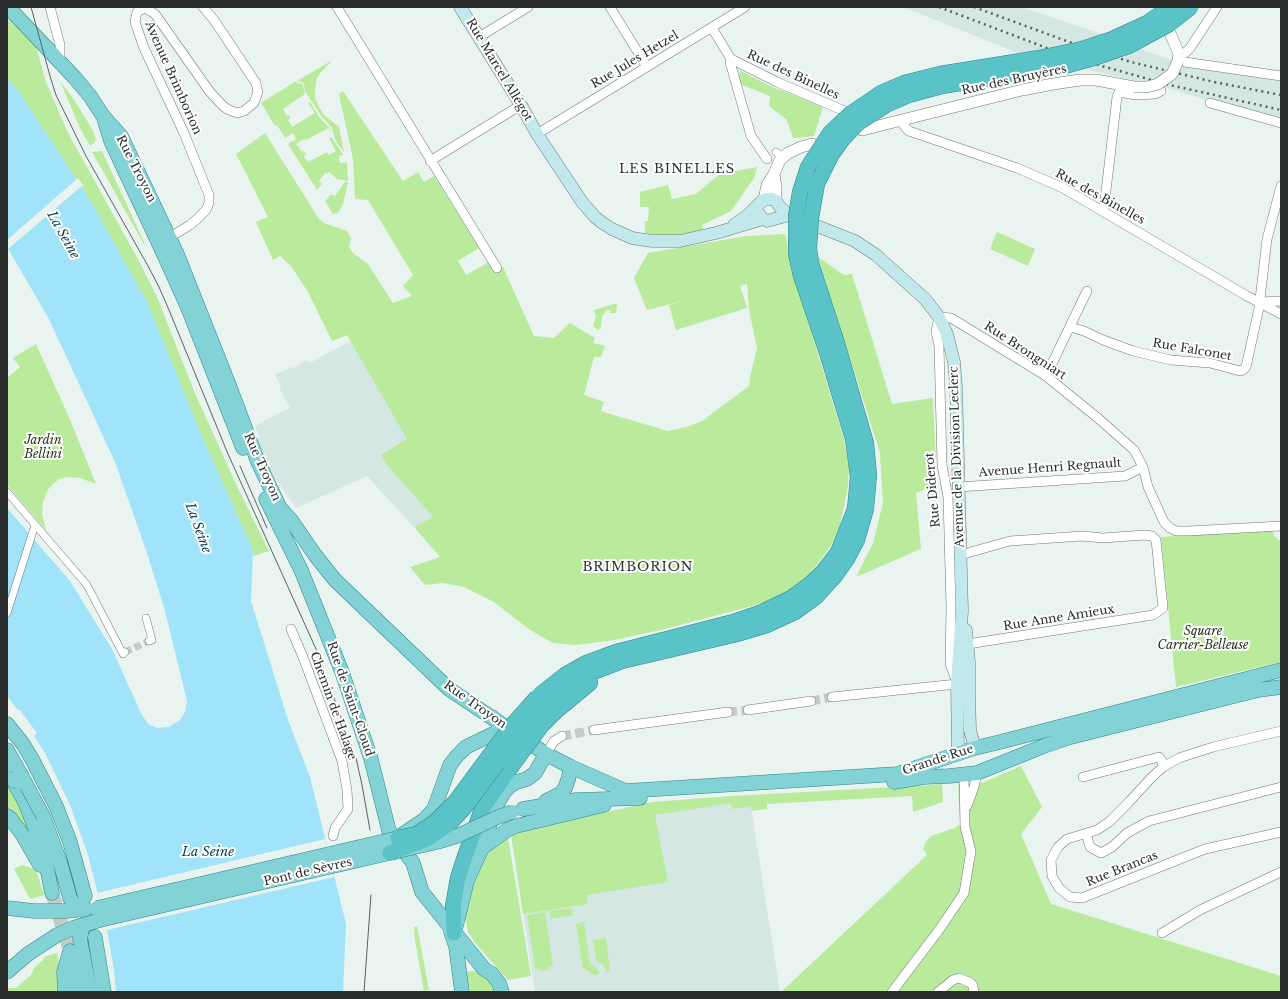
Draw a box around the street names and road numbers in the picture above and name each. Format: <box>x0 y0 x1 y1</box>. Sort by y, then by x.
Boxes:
street label: Rue Marcel Allégot <box>463 16 535 124</box>
street label: Avenue Brimborion <box>141 19 205 137</box>
street label: Rue Jules Hetzel <box>589 28 681 92</box>
street label: Rue des Binelles <box>745 47 841 103</box>
street label: Rue des Bruyères <box>960 62 1068 98</box>
street label: Rue Troyon <box>113 133 159 205</box>
street label: Rue des Binelles <box>1053 166 1147 228</box>
street label: Rue Brongniart <box>981 319 1069 383</box>
street label: Rue Falconet <box>1151 336 1233 364</box>
street label: Avenue de la Division Leclerc <box>947 366 967 548</box>
street label: Rue Troyon <box>241 431 283 503</box>
street label: Rue Diderot <box>923 452 943 528</box>
street label: Avenue Henri Regnault <box>978 456 1122 480</box>
street label: Rue Anne Amieux <box>1002 602 1116 634</box>
street label: Rue de Saint-Cloud <box>324 640 376 758</box>
street label: Chemin de Halage <box>307 650 359 762</box>
street label: Rue Troyon <box>441 678 509 732</box>
street label: Grande Rue <box>901 742 975 778</box>
street label: Rue Brancas <box>1084 848 1160 890</box>
street label: Pont de Sèvres <box>262 855 354 889</box>

